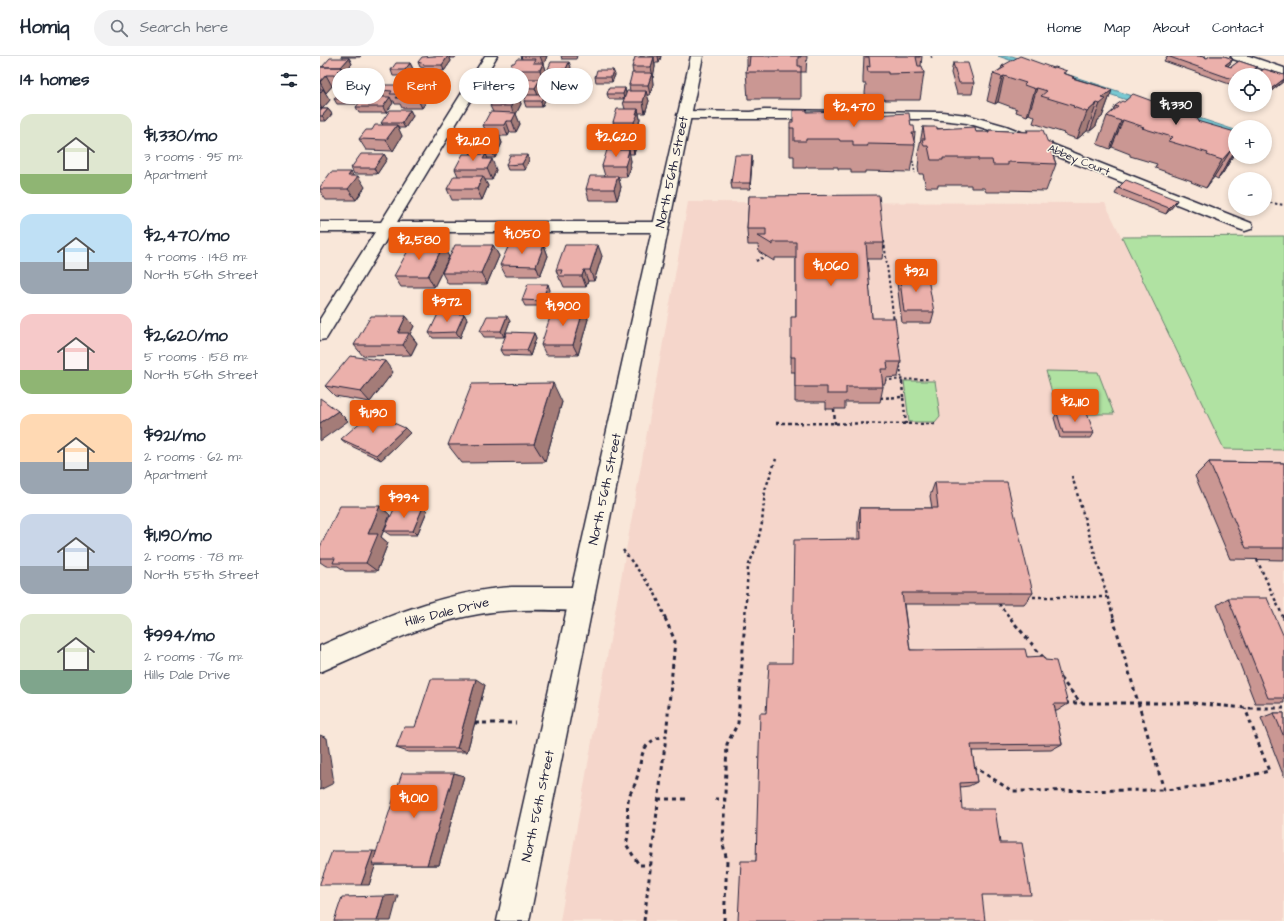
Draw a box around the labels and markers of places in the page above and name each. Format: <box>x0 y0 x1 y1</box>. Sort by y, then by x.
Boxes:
pin: $1,330 <box>1143 92 1209 126</box>
pin: $2,470 <box>821 94 887 128</box>
pin: $2,620 <box>583 124 649 158</box>
pin: $2,120 <box>440 128 506 162</box>
pin: $1,050 <box>489 221 555 255</box>
pin: $2,580 <box>386 227 452 261</box>
pin: $1,060 <box>798 253 864 287</box>
pin: $921 <box>892 259 940 293</box>
pin: $972 <box>423 289 471 323</box>
pin: $1,900 <box>530 293 596 327</box>
pin: $2,110 <box>1042 389 1108 423</box>
pin: $1,190 <box>340 400 406 434</box>
pin: $994 <box>380 485 428 519</box>
pin: $1,010 <box>381 785 447 819</box>

